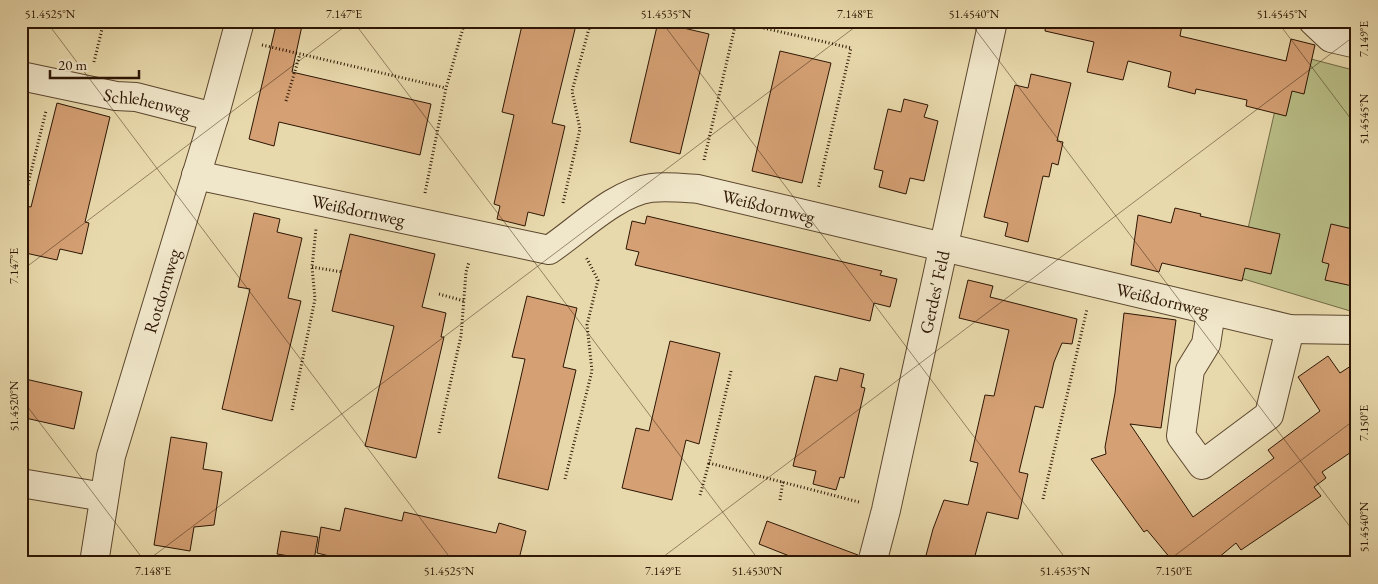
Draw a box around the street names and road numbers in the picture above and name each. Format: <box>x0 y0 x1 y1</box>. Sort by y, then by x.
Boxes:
street label: Schlehenweg <box>102 82 193 122</box>
street label: Weißdornweg <box>720 184 818 228</box>
street label: Weißdornweg <box>309 188 407 231</box>
street label: Rotdornweg <box>138 246 185 336</box>
street label: Gerdes' Feld <box>913 247 954 336</box>
street label: Weißdornweg <box>1114 277 1212 321</box>

